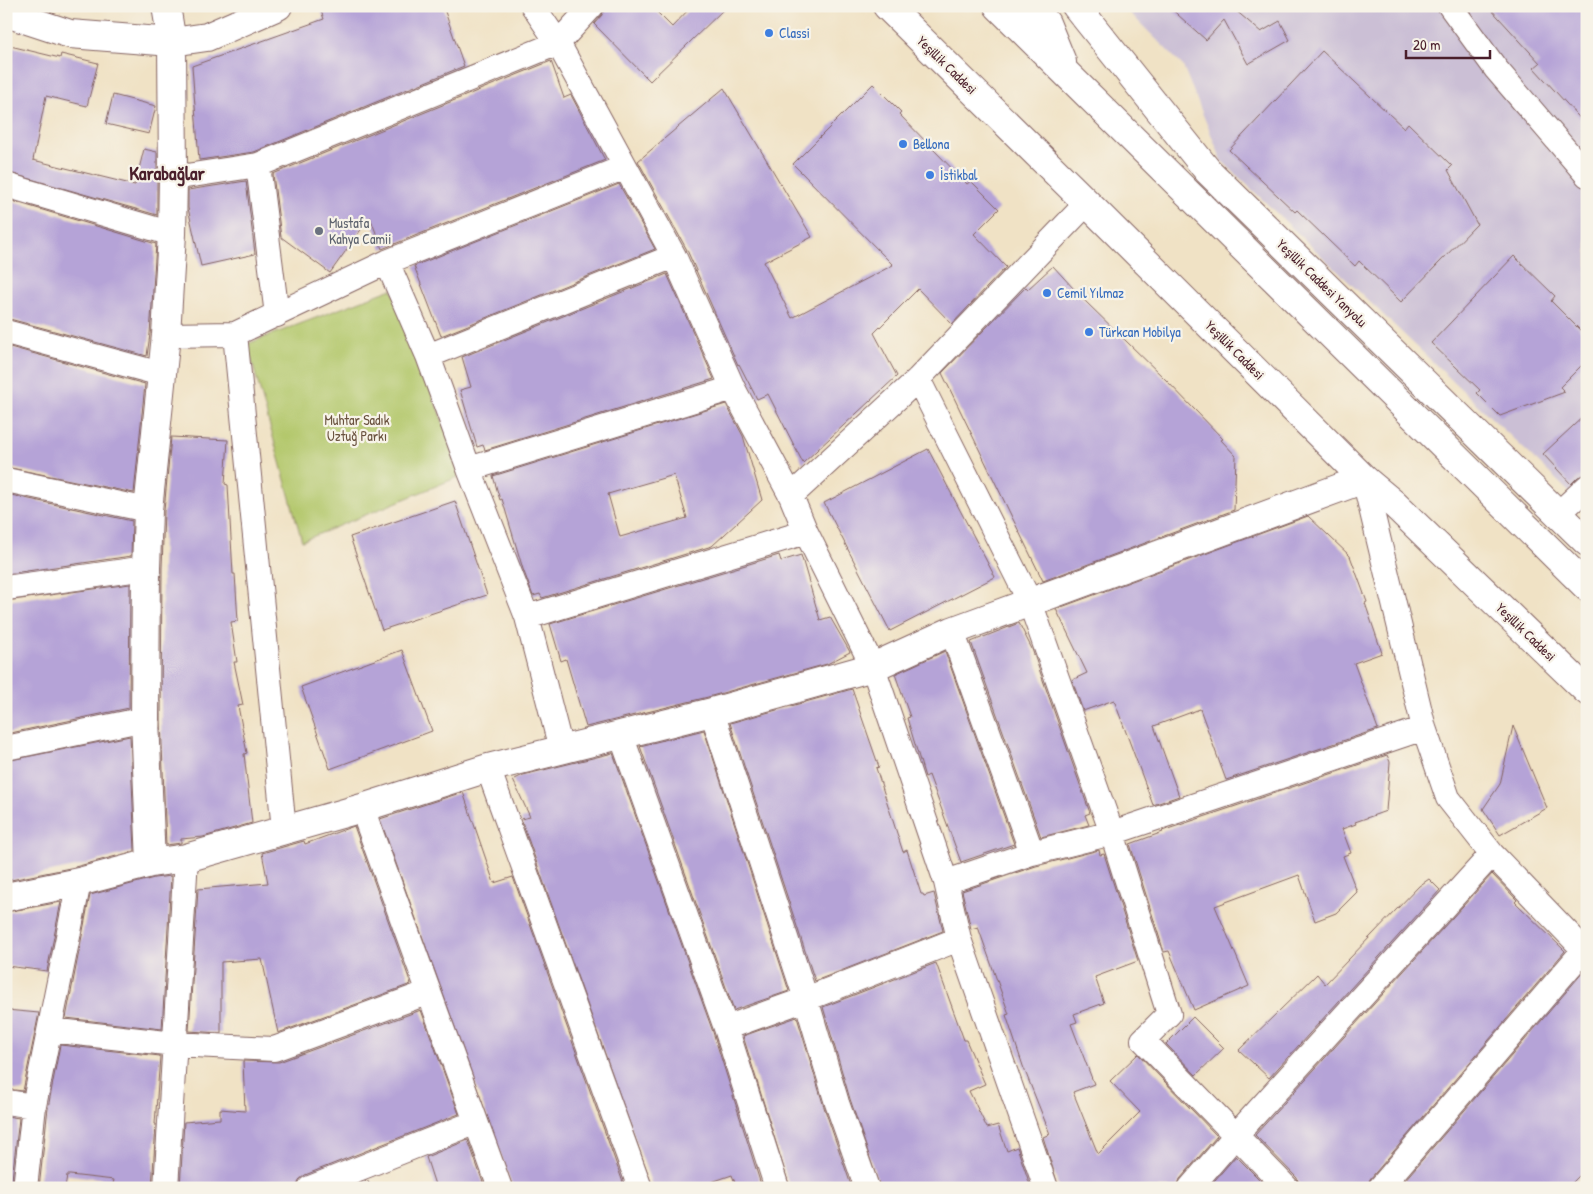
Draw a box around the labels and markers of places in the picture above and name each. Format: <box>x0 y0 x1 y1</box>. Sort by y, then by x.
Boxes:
place label: Classi <box>779 23 810 42</box>
marker: Classi <box>763 27 775 39</box>
place label: Bellona <box>913 134 950 153</box>
marker: Bellona <box>897 138 909 150</box>
place label: İstikbal <box>940 165 978 184</box>
marker: İstikbal <box>924 169 936 181</box>
place label: Mustafa Kahya Camii <box>329 213 391 249</box>
marker: Mustafa Kahya Camii <box>313 225 325 237</box>
place label: Cemil Yılmaz <box>1057 283 1124 302</box>
marker: Cemil Yılmaz <box>1041 287 1053 299</box>
place label: Türkcan Mobilya <box>1099 322 1181 342</box>
marker: Türkcan Mobilya <box>1083 326 1095 338</box>

